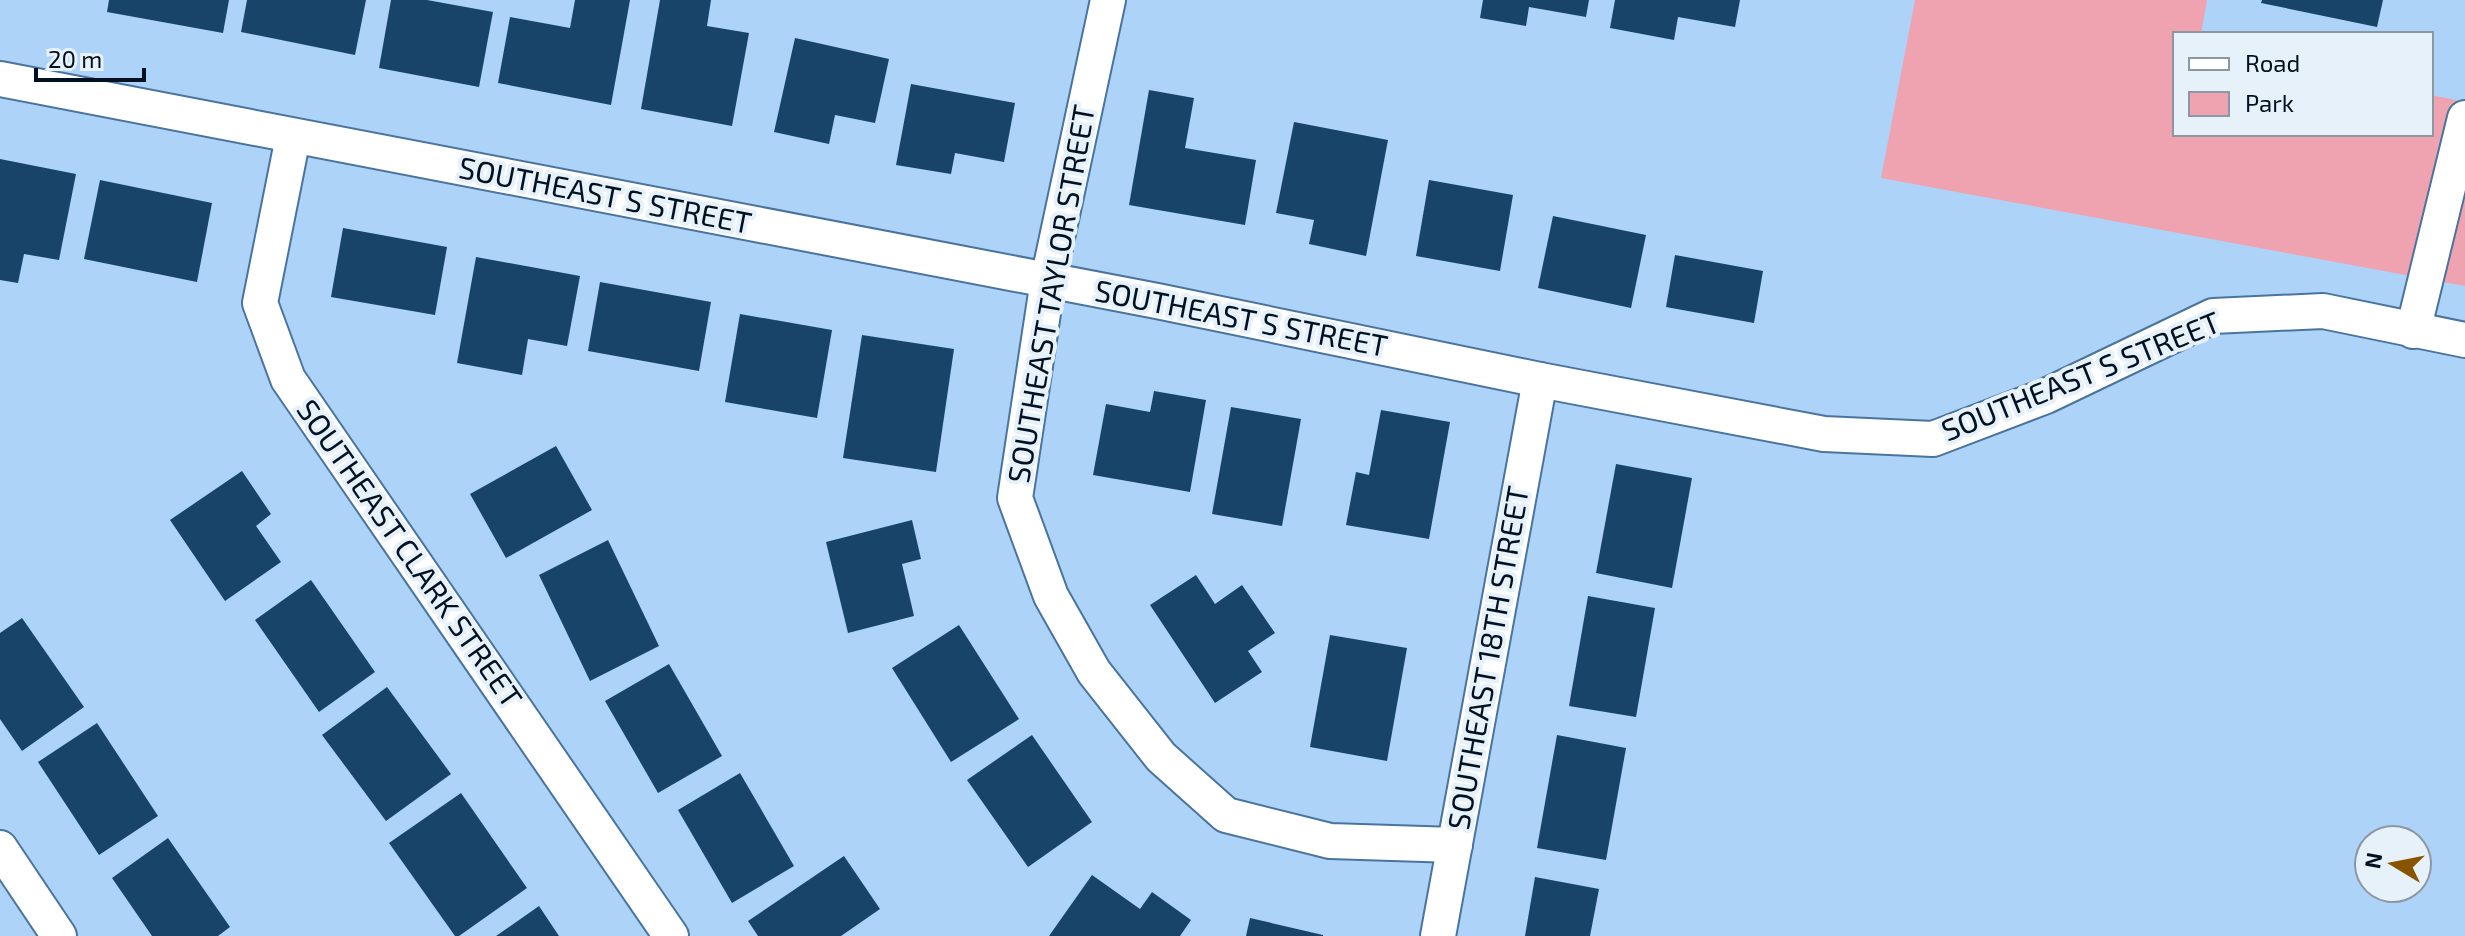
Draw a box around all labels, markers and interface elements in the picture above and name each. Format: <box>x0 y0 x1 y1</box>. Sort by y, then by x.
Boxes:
scale bar <box>36 32 144 82</box>
legend <box>2173 32 2433 136</box>
text: 20 m <box>48 44 102 73</box>
text: Road <box>2245 48 2300 77</box>
text: Park <box>2245 88 2294 117</box>
street label: SOUTHEAST TAYLOR STREET <box>999 102 1101 485</box>
street label: SOUTHEAST S STREET <box>456 148 755 240</box>
street label: SOUTHEAST S STREET <box>1092 271 1391 363</box>
street label: SOUTHEAST S STREET <box>1936 303 2225 448</box>
street label: SOUTHEAST CLARK STREET <box>290 392 531 714</box>
street label: SOUTHEAST 18TH STREET <box>1439 483 1535 832</box>
north arrow <box>2353 824 2433 904</box>
text: N <box>2358 850 2387 870</box>

